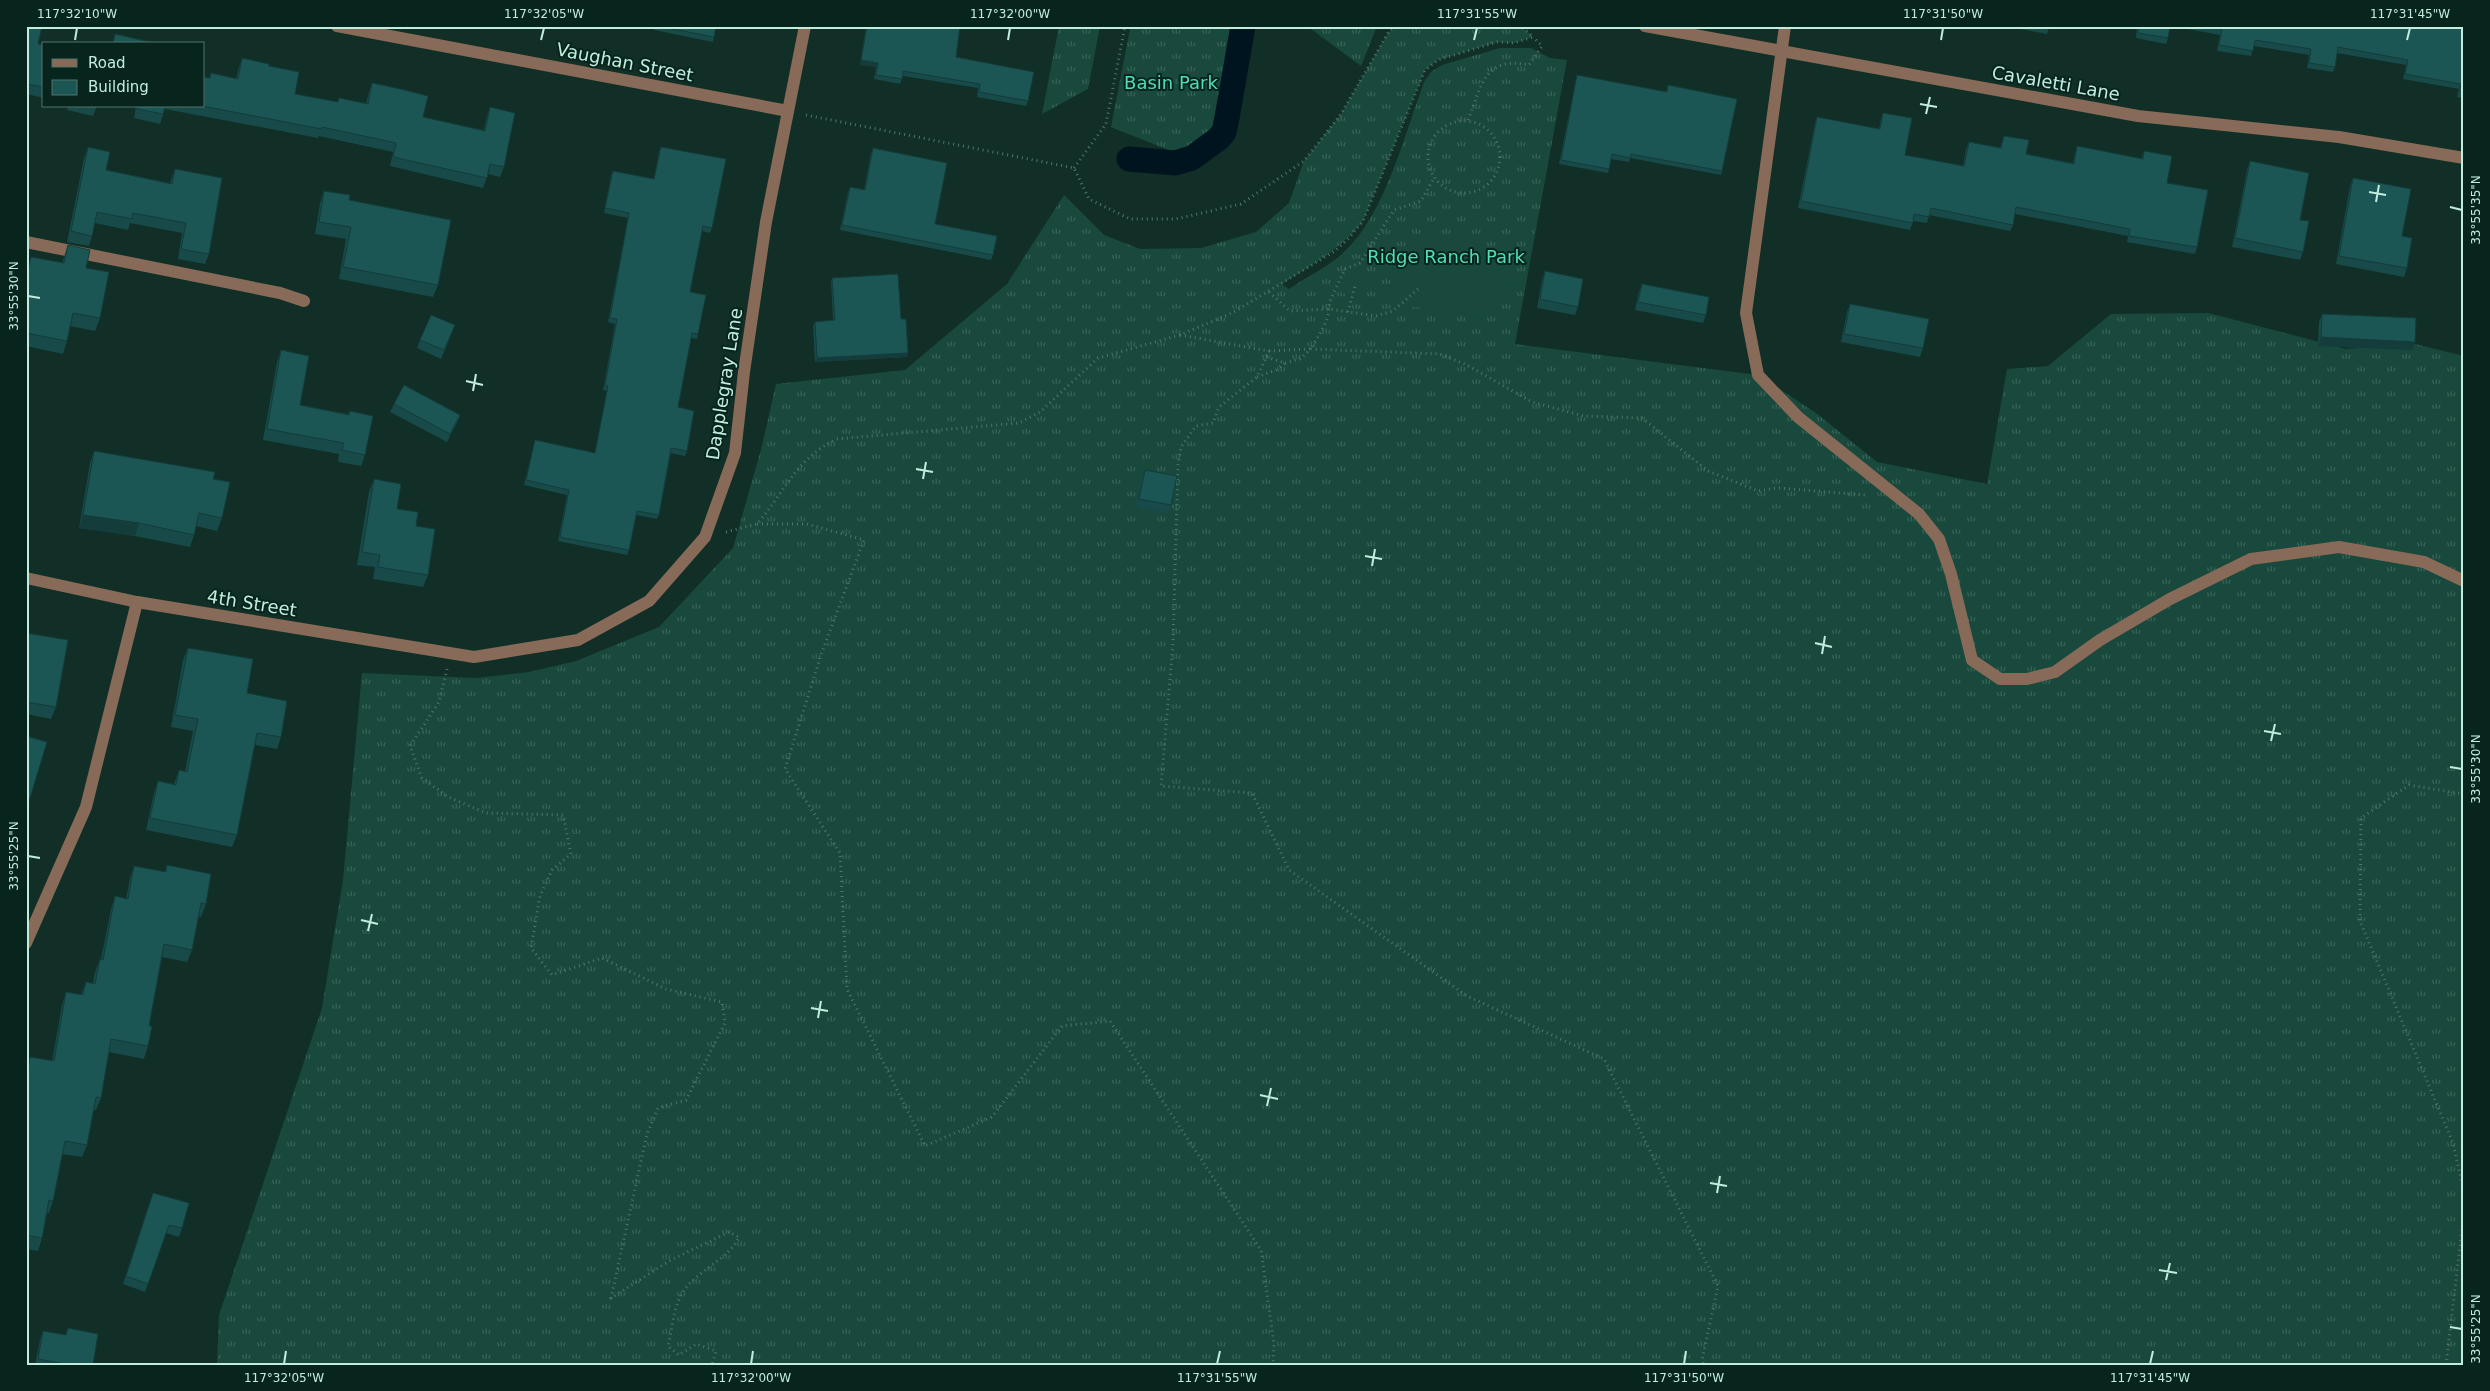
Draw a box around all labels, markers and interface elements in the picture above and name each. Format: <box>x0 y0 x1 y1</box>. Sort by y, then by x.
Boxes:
text: 117°32'10"W <box>37 7 117 21</box>
text: 117°32'05"W <box>504 7 584 21</box>
text: 117°32'00"W <box>970 7 1050 21</box>
text: 117°31'55"W <box>1437 7 1517 21</box>
text: 117°31'50"W <box>1903 7 1983 21</box>
text: 117°31'45"W <box>2370 7 2450 21</box>
street label: Vaughan Street <box>555 38 695 86</box>
legend <box>42 42 205 108</box>
text: Road <box>88 54 126 72</box>
street label: Cavaletti Lane <box>1990 61 2122 105</box>
park label: Basin Park <box>1124 72 1218 93</box>
text: Building <box>88 78 149 96</box>
text: 33°55'35"N <box>2469 175 2483 245</box>
park label: Ridge Ranch Park <box>1367 246 1525 267</box>
text: 33°55'30"N <box>7 261 21 331</box>
street label: Dapplegray Lane <box>702 307 746 461</box>
street label: 4th Street <box>206 586 298 620</box>
text: 33°55'30"N <box>2469 734 2483 804</box>
text: 33°55'25"N <box>7 821 21 891</box>
text: 33°55'25"N <box>2469 1294 2483 1364</box>
text: 117°32'05"W <box>244 1371 324 1385</box>
text: 117°32'00"W <box>711 1371 791 1385</box>
text: 117°31'55"W <box>1177 1371 1257 1385</box>
text: 117°31'50"W <box>1644 1371 1724 1385</box>
text: 117°31'45"W <box>2110 1371 2190 1385</box>

